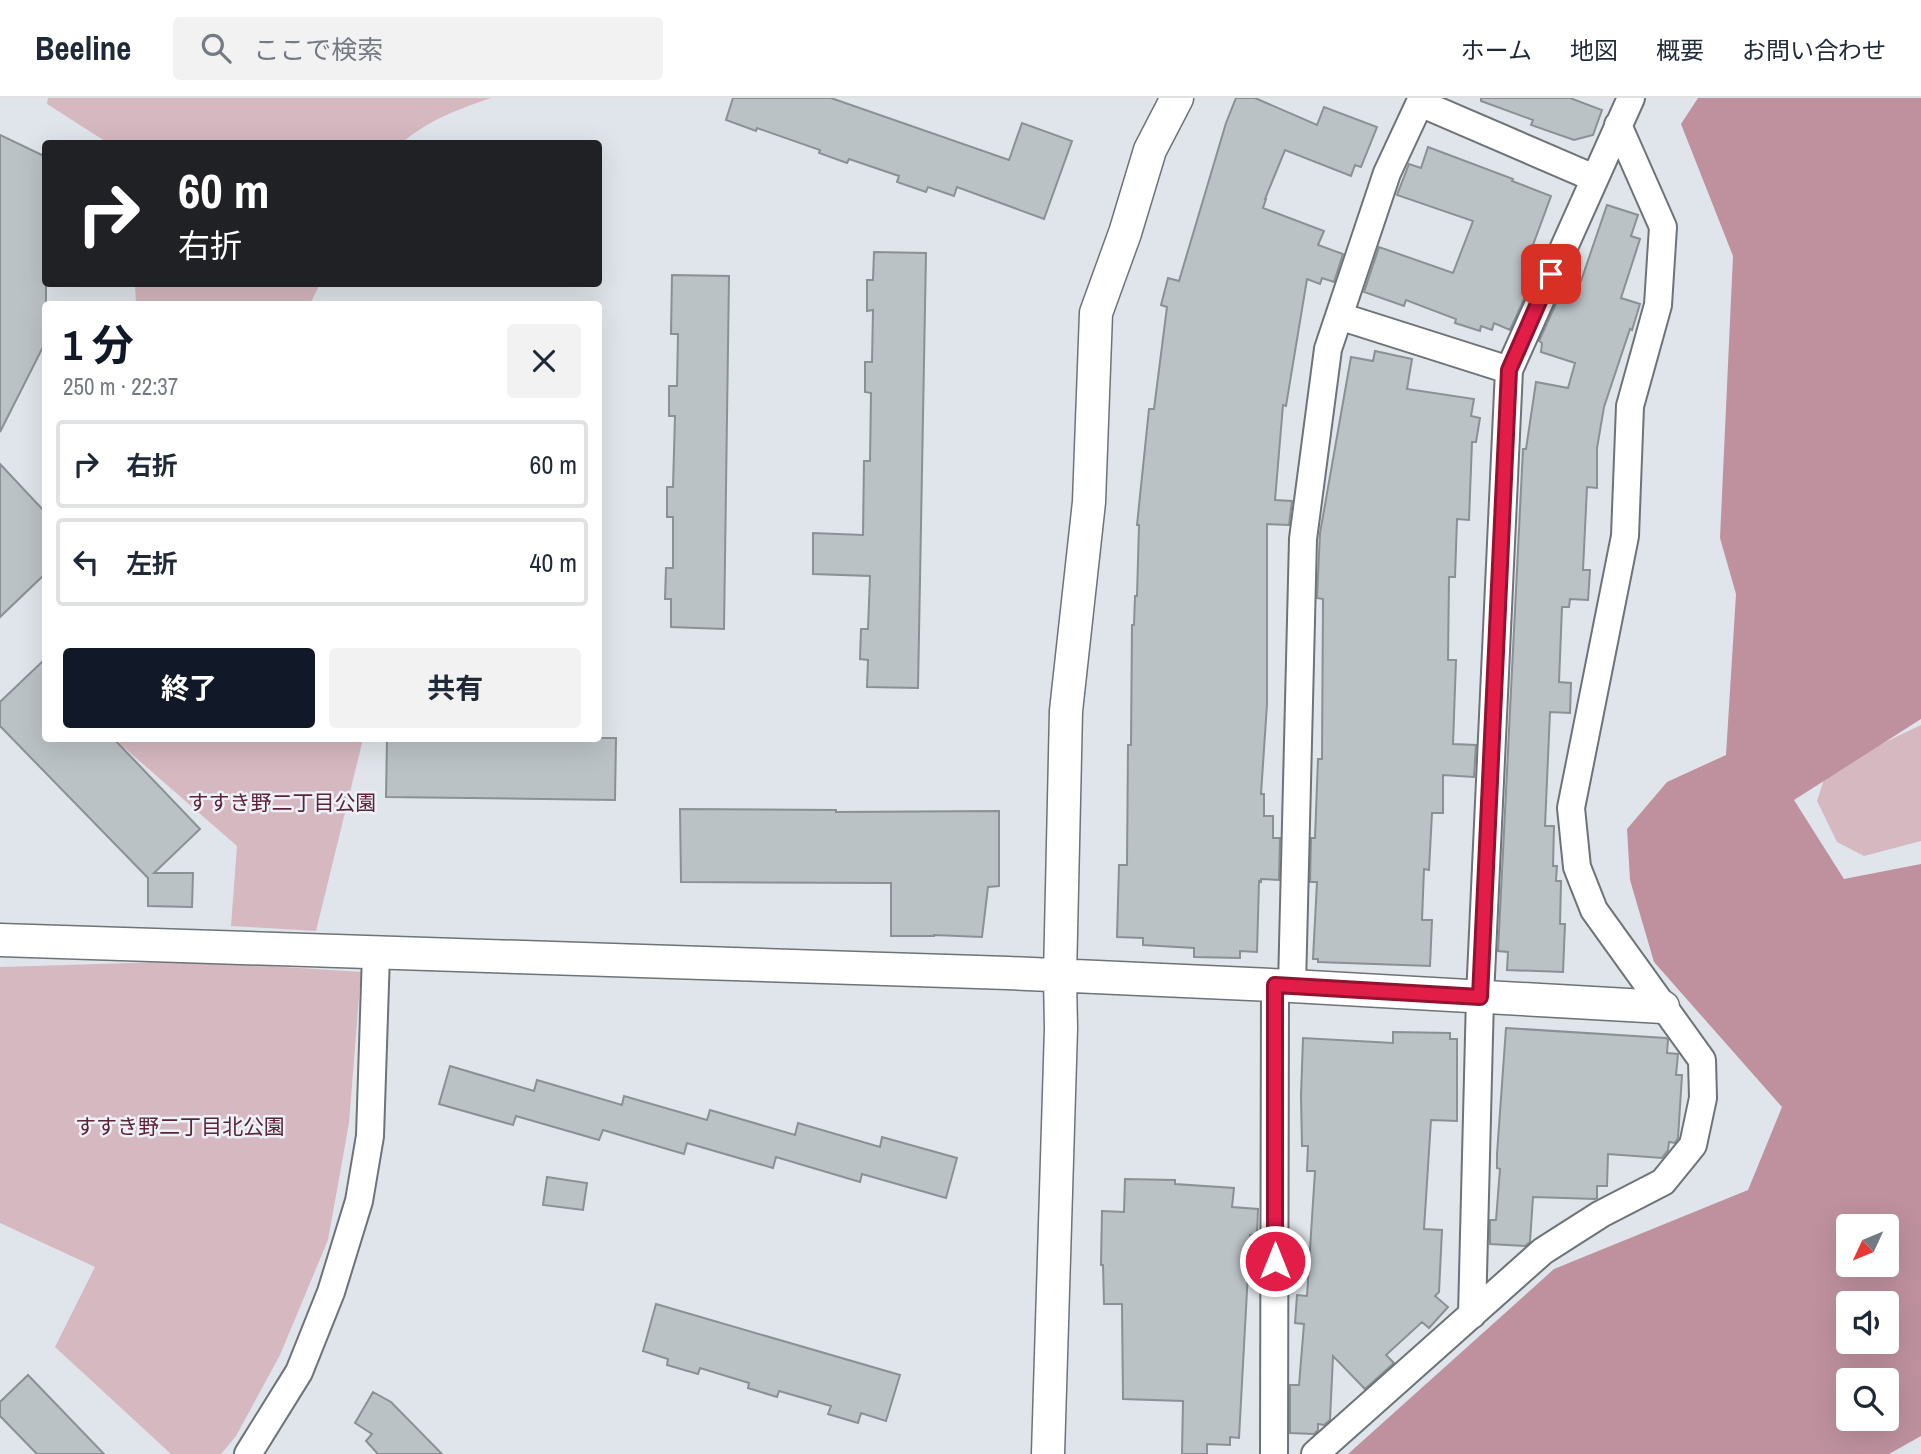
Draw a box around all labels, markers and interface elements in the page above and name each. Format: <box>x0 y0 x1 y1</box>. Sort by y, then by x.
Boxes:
search box <box>173 17 663 80</box>
text: Beeline <box>35 26 131 70</box>
icon: search <box>197 29 235 67</box>
text: ここで検索 <box>253 32 383 67</box>
text: ホーム <box>1461 34 1532 66</box>
text: 地図 <box>1570 34 1618 66</box>
text: 概要 <box>1656 34 1704 66</box>
text: お問い合わせ <box>1742 34 1886 66</box>
text: 60 m <box>178 157 270 223</box>
icon: right <box>63 168 154 259</box>
text: 右折 <box>178 224 242 267</box>
pin <box>1521 244 1581 304</box>
icon: arrive <box>1532 255 1570 293</box>
text: 1 分 <box>63 317 134 373</box>
button: close <box>507 324 581 398</box>
text: 250 m · 22:37 <box>63 371 178 402</box>
icon: right <box>67 445 105 483</box>
text: 60 m <box>530 447 577 482</box>
text: 右折 <box>126 448 178 483</box>
icon: left <box>67 543 105 581</box>
text: 40 m <box>530 545 577 580</box>
text: 左折 <box>126 546 178 581</box>
button: 終了 <box>63 648 315 728</box>
button: 共有 <box>329 648 581 728</box>
park label: すすき野二丁目公園 <box>188 788 377 817</box>
park label: すすき野二丁目北公園 <box>75 1112 285 1141</box>
north arrow <box>1836 1214 1899 1278</box>
map controls <box>1836 1214 1899 1431</box>
position arrow <box>1238 1224 1312 1298</box>
button: sound <box>1836 1291 1899 1354</box>
button: search <box>1836 1368 1899 1431</box>

